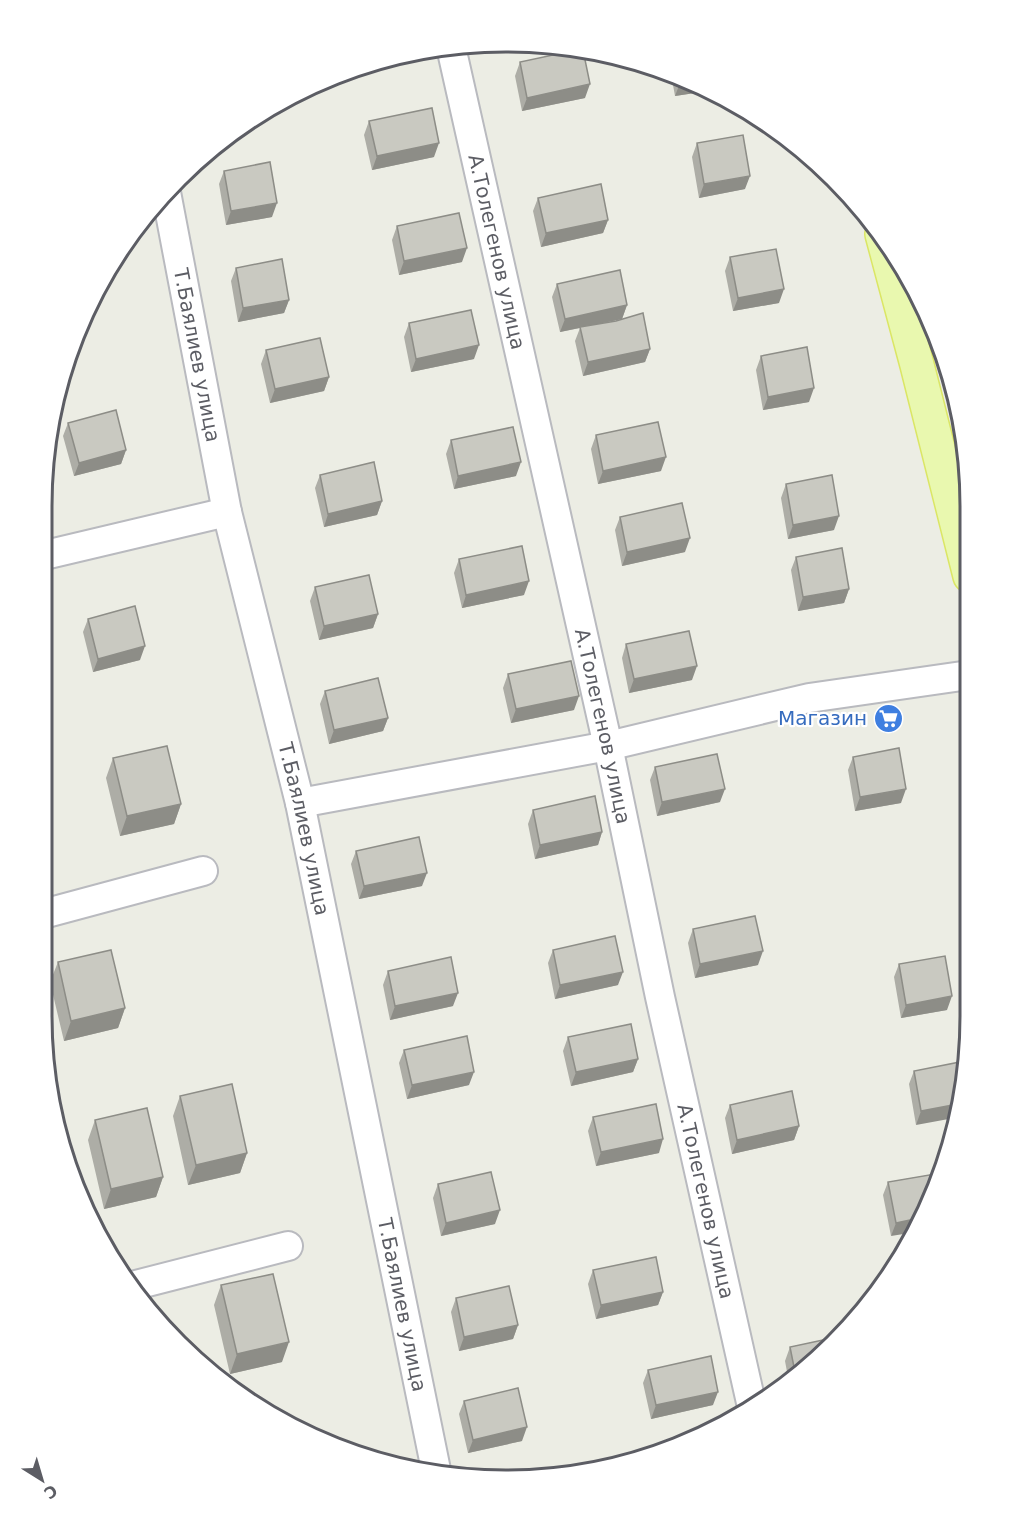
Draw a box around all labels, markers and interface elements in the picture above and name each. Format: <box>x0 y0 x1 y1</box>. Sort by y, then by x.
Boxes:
street label: А.Толегенов улица <box>463 152 531 352</box>
street label: Т.Баялиев улица <box>169 265 225 444</box>
street label: А.Толегенов улица <box>570 626 636 826</box>
supermarket icon: Магазин <box>872 702 904 734</box>
place label: Магазин <box>778 706 867 730</box>
street label: Т.Баялиев улица <box>273 739 335 918</box>
street label: А.Толегенов улица <box>672 1101 739 1301</box>
street label: Т.Баялиев улица <box>373 1215 432 1394</box>
north arrow <box>12 1450 72 1510</box>
text: С <box>40 1480 61 1503</box>

